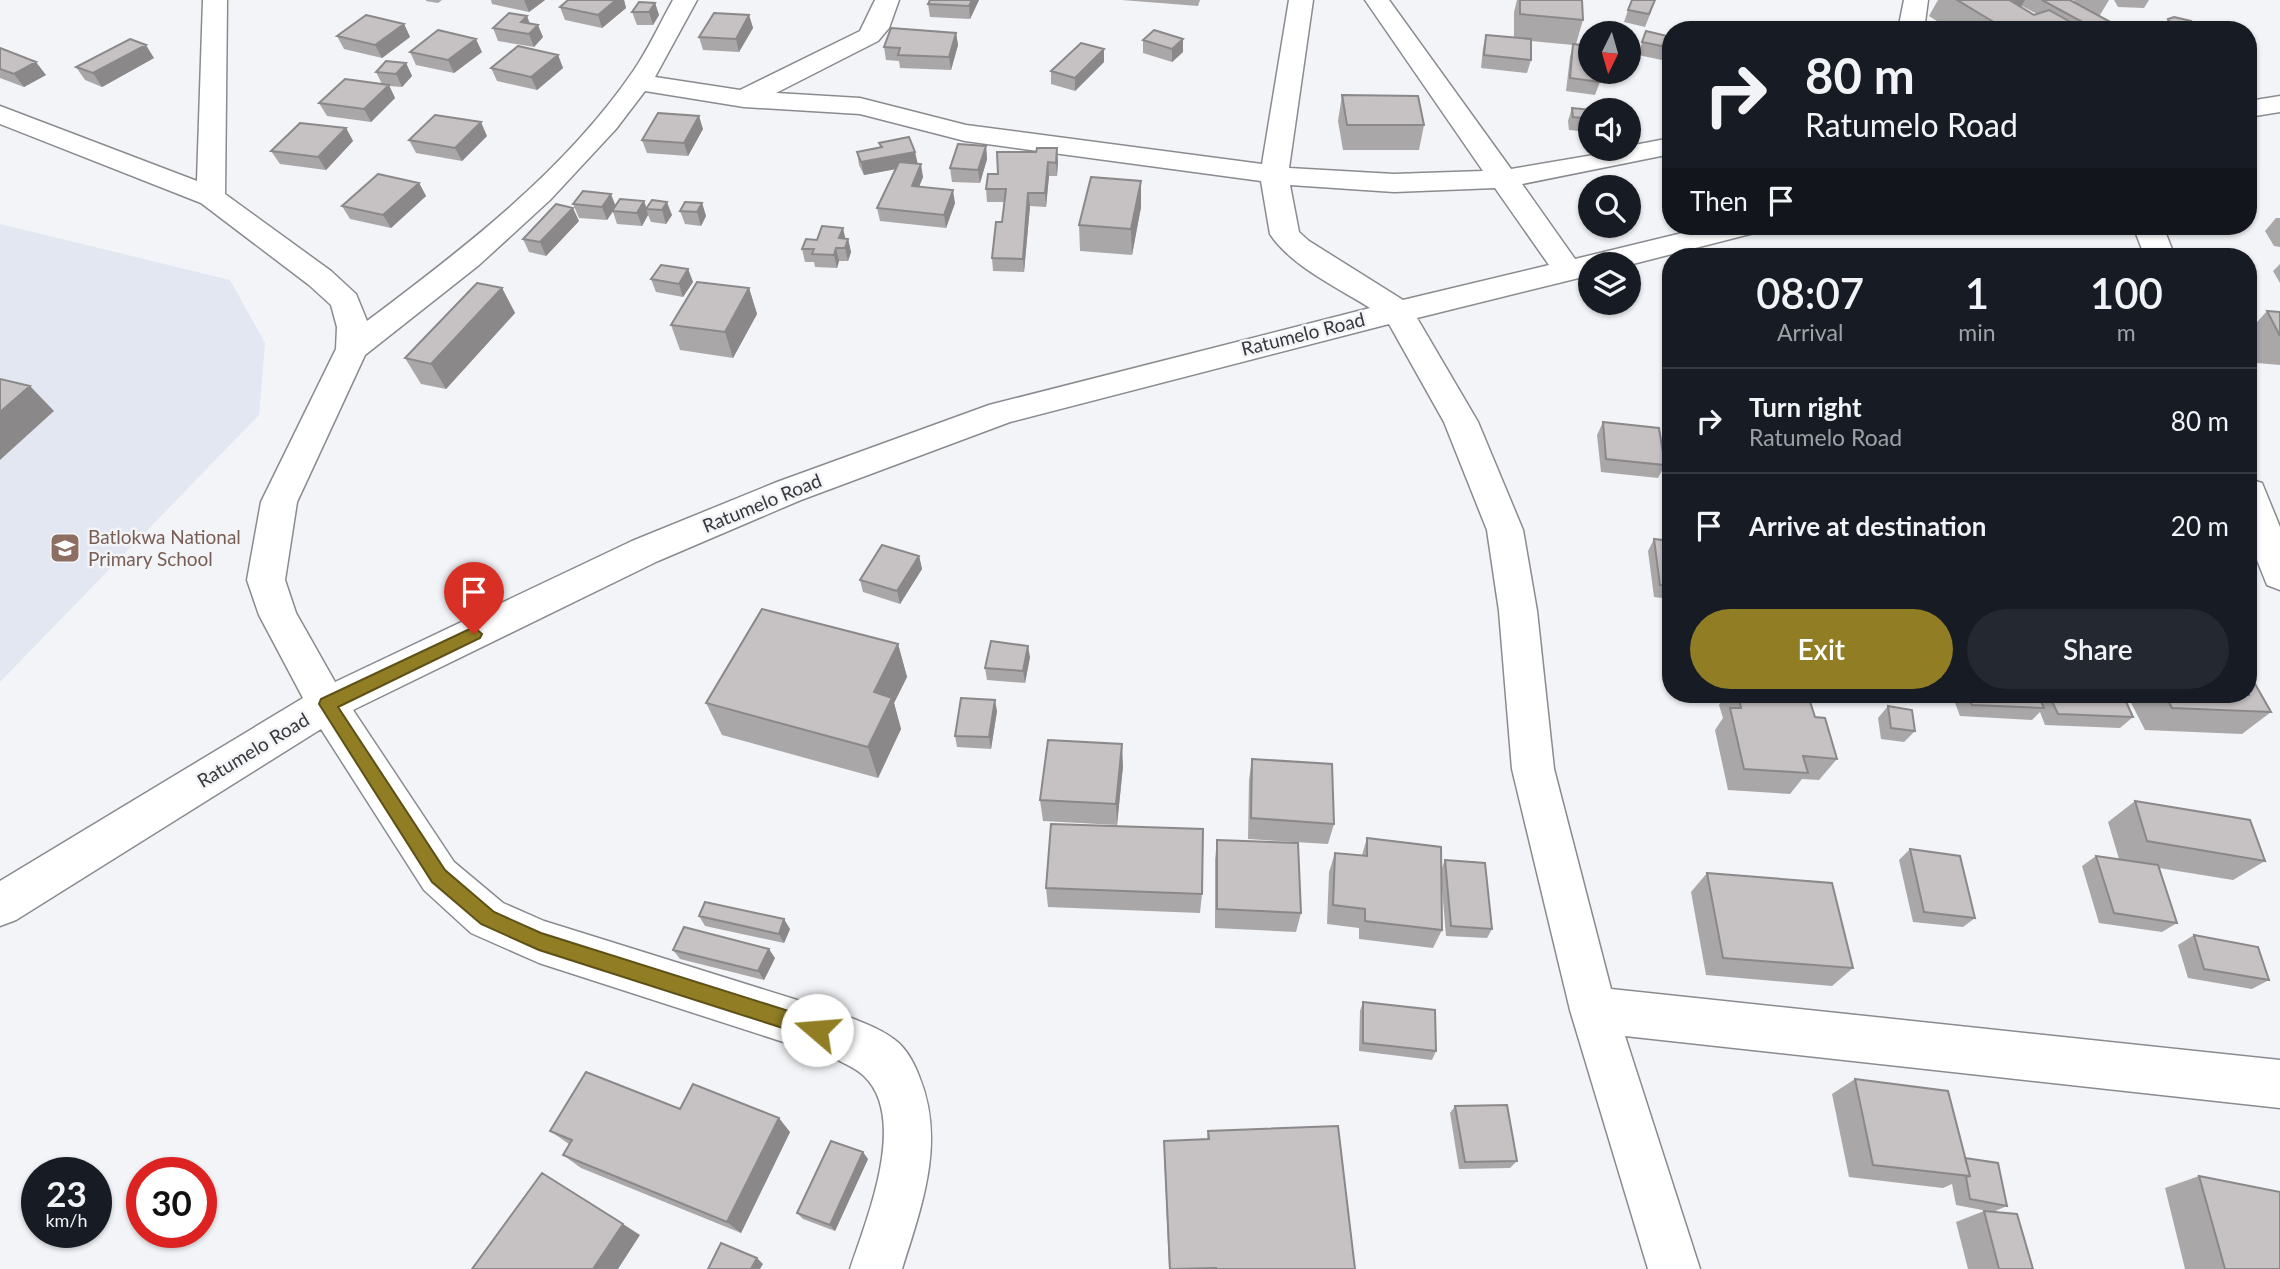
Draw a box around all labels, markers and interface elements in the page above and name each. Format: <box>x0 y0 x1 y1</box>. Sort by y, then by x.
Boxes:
north arrow <box>1578 21 1642 84</box>
map controls <box>1578 21 1641 315</box>
text: 80 m <box>1805 46 1915 104</box>
icon: right <box>1690 49 1781 140</box>
button: sound <box>1578 98 1641 161</box>
text: Ratumelo Road <box>1805 105 2018 144</box>
button: search <box>1578 175 1641 238</box>
icon: arrive <box>1762 182 1800 220</box>
text: Then <box>1690 185 1748 217</box>
button: layers <box>1578 252 1641 315</box>
text: 08:07 <box>1756 268 1864 318</box>
text: 1 <box>1965 268 1989 318</box>
text: 100 <box>2090 268 2163 318</box>
street label: Ratumelo Road <box>1239 307 1367 360</box>
text: Arrival <box>1777 318 1843 346</box>
text: min <box>1958 318 1996 346</box>
text: m <box>2117 318 2136 346</box>
text: Turn right <box>1749 391 1862 423</box>
icon: right <box>1690 402 1728 440</box>
text: 80 m <box>2171 405 2229 437</box>
text: Ratumelo Road <box>1749 423 1902 451</box>
street label: Ratumelo Road <box>699 468 825 537</box>
icon: arrive <box>1690 507 1728 545</box>
text: Arrive at destination <box>1749 510 1986 542</box>
text: 20 m <box>2171 510 2229 542</box>
place label: Batlokwa National Primary School <box>88 525 241 570</box>
school or university icon: Batlokwa National Primary School <box>48 531 82 565</box>
pin <box>444 562 504 634</box>
icon: arrive <box>455 573 493 611</box>
button: Exit <box>1690 609 1953 689</box>
button: Share <box>1967 609 2229 689</box>
street label: Ratumelo Road <box>193 707 313 792</box>
position arrow <box>780 993 854 1067</box>
speed limit sign: 30 <box>126 1157 217 1248</box>
text: 23 <box>46 1172 87 1214</box>
text: km/h <box>45 1209 88 1231</box>

